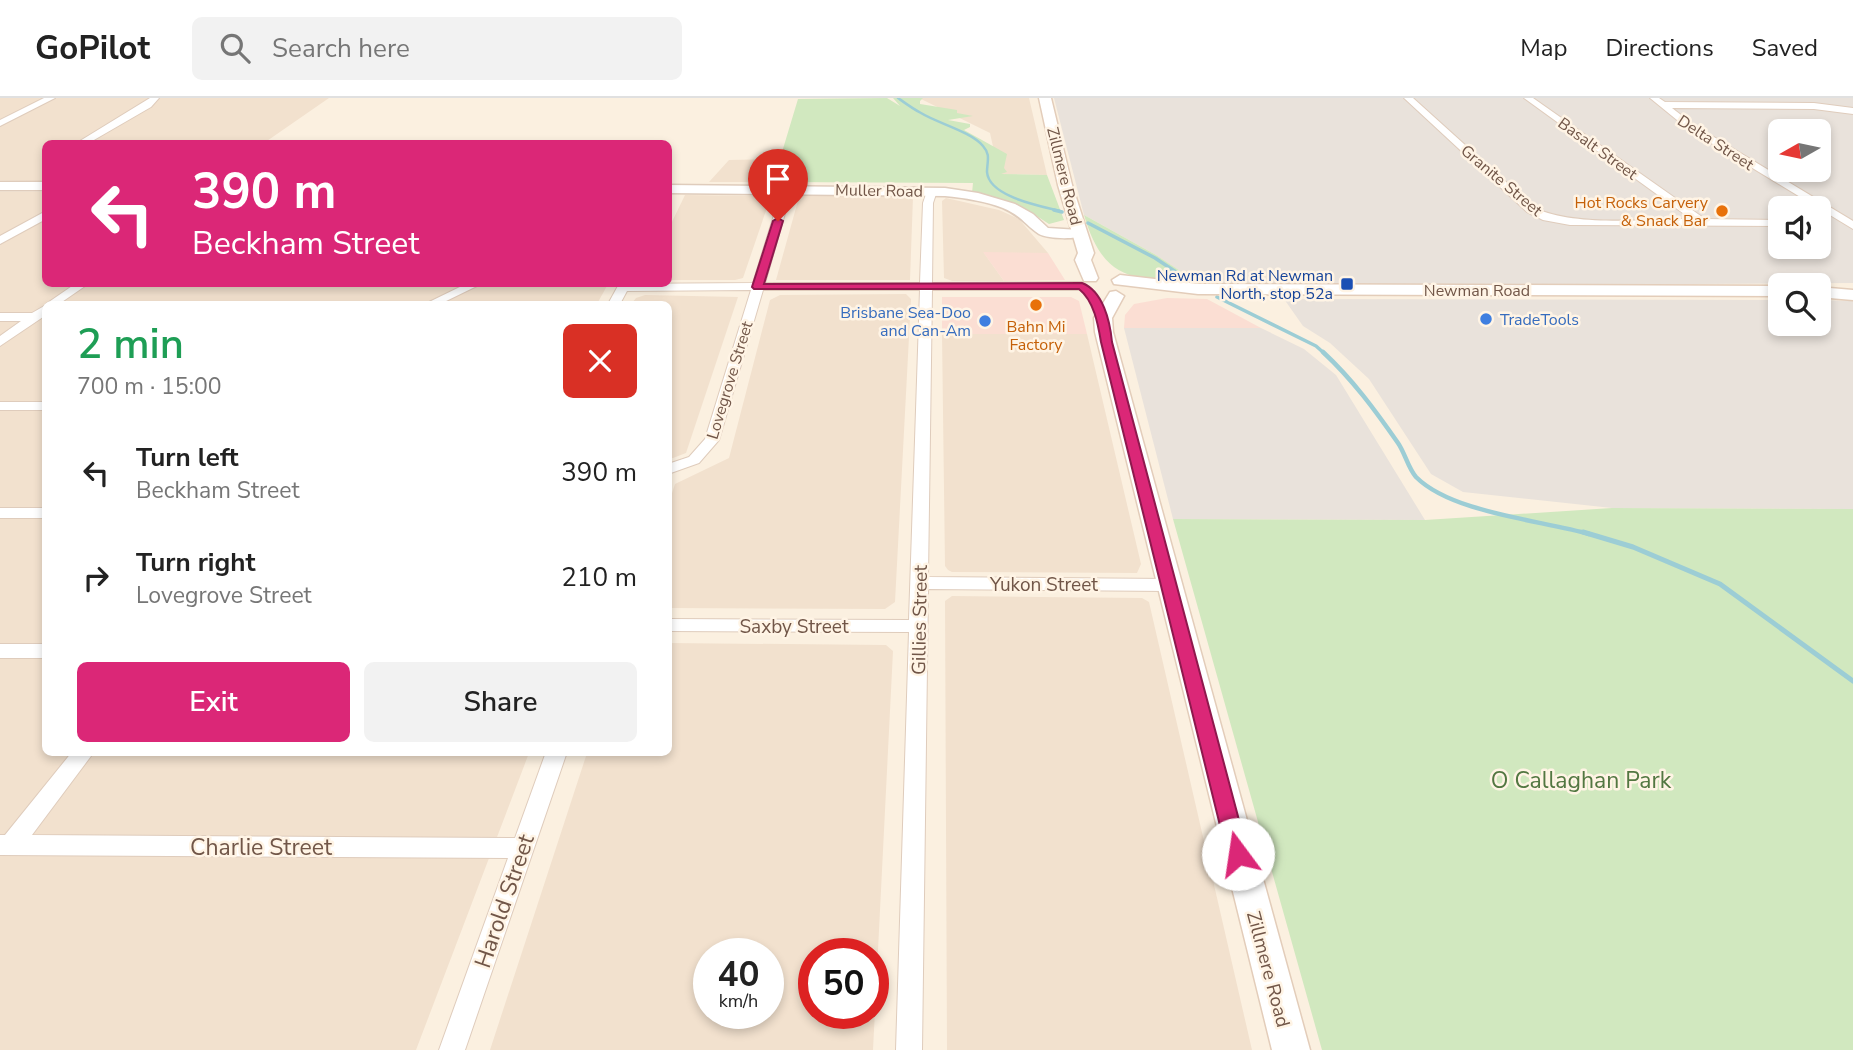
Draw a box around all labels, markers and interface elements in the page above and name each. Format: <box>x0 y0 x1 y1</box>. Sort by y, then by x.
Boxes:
search box <box>192 17 682 80</box>
text: GoPilot <box>35 26 150 71</box>
icon: search <box>216 29 254 67</box>
text: Search here <box>272 31 410 66</box>
text: Map <box>1520 32 1567 64</box>
text: Directions <box>1605 32 1714 64</box>
text: Saved <box>1752 32 1818 64</box>
street label: Delta Street <box>1673 110 1758 176</box>
street label: Basalt Street <box>1553 112 1642 185</box>
north arrow <box>1768 119 1830 182</box>
map controls <box>1768 119 1831 336</box>
street label: Zillmere Road <box>1041 125 1087 228</box>
street label: Granite Street <box>1456 140 1547 222</box>
pin <box>748 149 808 221</box>
text: 390 m <box>192 158 336 225</box>
icon: arrive <box>759 160 797 198</box>
icon: left <box>77 168 168 259</box>
street label: Muller Road <box>835 179 923 203</box>
place label: Hot Rocks Carvery & Snack Bar <box>1575 192 1709 232</box>
button: sound <box>1768 196 1831 259</box>
marker: Hot Rocks Carvery & Snack Bar <box>1714 203 1730 219</box>
text: Beckham Street <box>192 222 420 265</box>
place label: Newman Rd at Newman North, stop 52a <box>1157 265 1333 305</box>
button: search <box>1768 273 1831 336</box>
marker: Newman Rd at Newman North, stop 52a <box>1339 276 1355 292</box>
street label: Newman Road <box>1424 280 1530 302</box>
marker: Bahn Mi Factory <box>1028 297 1044 313</box>
place label: Brisbane Sea-Doo and Can-Am <box>840 302 971 342</box>
place label: TradeTools <box>1500 309 1579 331</box>
marker: TradeTools <box>1478 311 1494 327</box>
marker: Brisbane Sea-Doo and Can-Am <box>977 313 993 329</box>
text: 2 min <box>77 316 184 373</box>
place label: Bahn Mi Factory <box>1007 316 1065 356</box>
street label: Lovegrove Street <box>702 318 758 442</box>
button: close <box>563 324 637 398</box>
text: 700 m · 15:00 <box>77 371 222 402</box>
text: Turn left <box>136 440 239 475</box>
icon: left <box>77 454 115 492</box>
text: 390 m <box>561 455 637 490</box>
text: Beckham Street <box>136 475 300 506</box>
text: Turn right <box>136 545 255 580</box>
icon: right <box>77 559 115 597</box>
text: 210 m <box>561 560 637 595</box>
street label: Gillies Street <box>906 565 934 675</box>
street label: Yukon Street <box>989 572 1098 598</box>
text: Lovegrove Street <box>136 580 312 611</box>
street label: Saxby Street <box>739 614 849 640</box>
button: Exit <box>77 662 350 742</box>
button: Share <box>364 662 637 742</box>
park label: O Callaghan Park <box>1491 765 1672 796</box>
position arrow <box>1201 817 1275 891</box>
street label: Harold Street <box>467 829 542 972</box>
street label: Charlie Street <box>190 832 333 863</box>
street label: Zillmere Road <box>1240 908 1296 1030</box>
speed limit sign: 50 <box>798 938 889 1029</box>
text: 40 <box>717 951 760 998</box>
text: km/h <box>719 989 758 1013</box>

